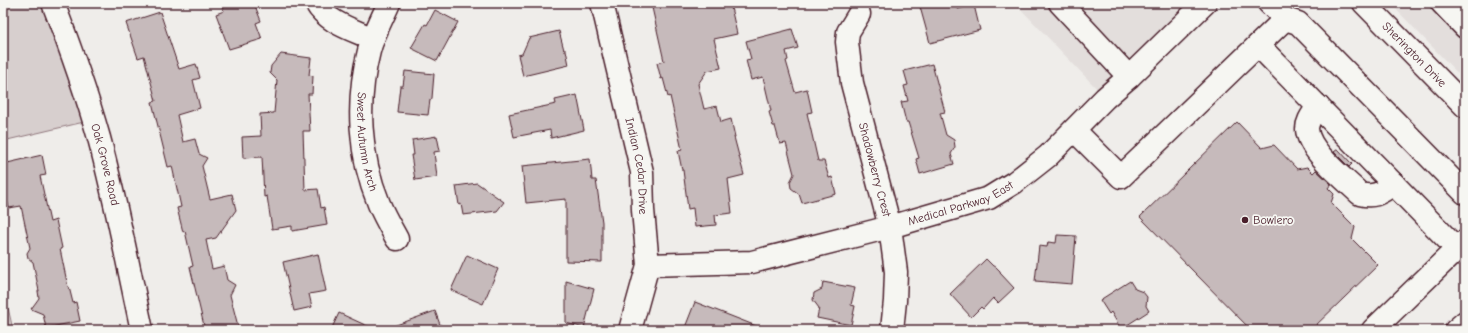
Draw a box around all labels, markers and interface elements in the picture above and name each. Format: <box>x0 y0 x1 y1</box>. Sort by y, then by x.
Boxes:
street label: Sherington Drive <box>1379 19 1449 90</box>
street label: Sweet Autumn Arch <box>354 92 381 193</box>
street label: Indian Cedar Drive <box>622 116 650 215</box>
street label: Shadowberry Crest <box>856 121 894 219</box>
street label: Oak Grove Road <box>88 122 122 207</box>
street label: Medical Parkway East <box>906 178 1016 228</box>
place label: Bowlero <box>1253 213 1293 227</box>
marker: Bowlero <box>1240 215 1250 225</box>

